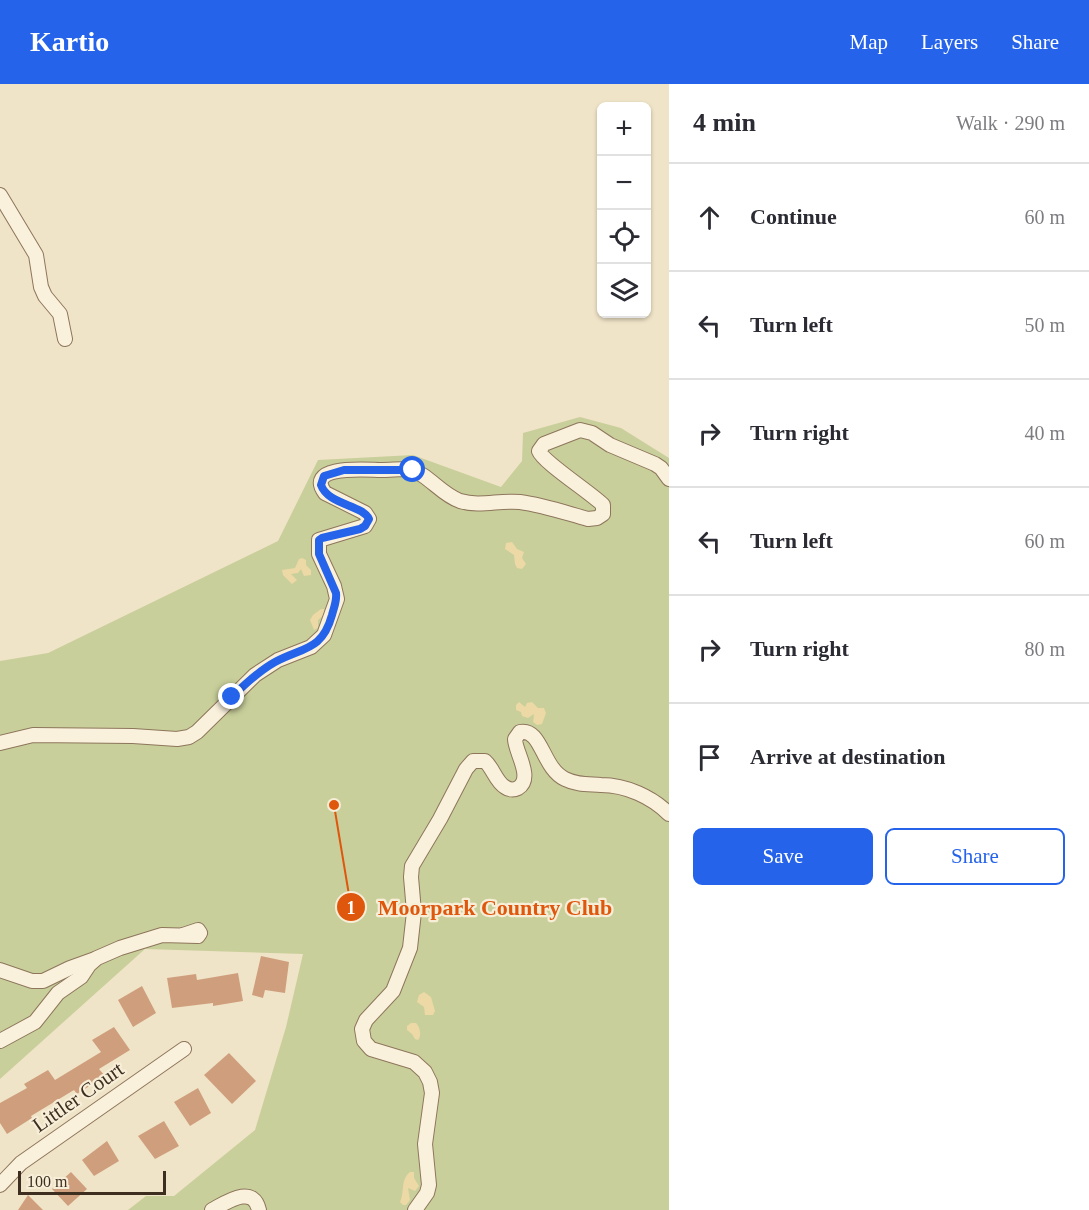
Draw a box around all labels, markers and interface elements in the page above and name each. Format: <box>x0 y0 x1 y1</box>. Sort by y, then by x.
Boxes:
text: Kartio <box>30 26 109 57</box>
text: Map <box>850 30 888 54</box>
text: Layers <box>921 30 978 54</box>
text: Share <box>1011 30 1059 54</box>
map controls <box>597 102 651 318</box>
button: + <box>597 102 651 156</box>
text: 4 min <box>693 108 756 137</box>
text: Walk · 290 m <box>956 112 1065 134</box>
button: − <box>597 156 651 210</box>
icon: ahead <box>693 201 726 234</box>
text: Continue <box>750 204 837 229</box>
text: 60 m <box>1024 206 1065 228</box>
button: locate <box>597 210 651 264</box>
button: layers <box>597 264 651 318</box>
icon: left <box>693 309 726 342</box>
text: Turn left <box>750 312 833 337</box>
text: 50 m <box>1024 314 1065 336</box>
icon: right <box>693 417 726 450</box>
text: Turn right <box>750 420 849 445</box>
text: 40 m <box>1024 422 1065 444</box>
route start <box>399 456 425 482</box>
icon: left <box>693 525 726 558</box>
text: Turn left <box>750 528 833 553</box>
text: 60 m <box>1024 530 1065 552</box>
icon: right <box>693 633 726 666</box>
text: Turn right <box>750 636 849 661</box>
text: 80 m <box>1024 638 1065 660</box>
route end <box>218 683 244 709</box>
icon: arrive <box>693 741 726 774</box>
text: Arrive at destination <box>750 744 946 769</box>
button: Save <box>693 828 873 885</box>
button: Share <box>885 828 1065 885</box>
callout: Moorpark Country Club <box>336 887 625 927</box>
text: Moorpark Country Club <box>378 895 612 920</box>
text: 1 <box>347 898 356 918</box>
street label: Littler Court <box>28 1057 128 1137</box>
scale bar <box>18 1168 166 1196</box>
text: 100 m <box>27 1173 67 1190</box>

